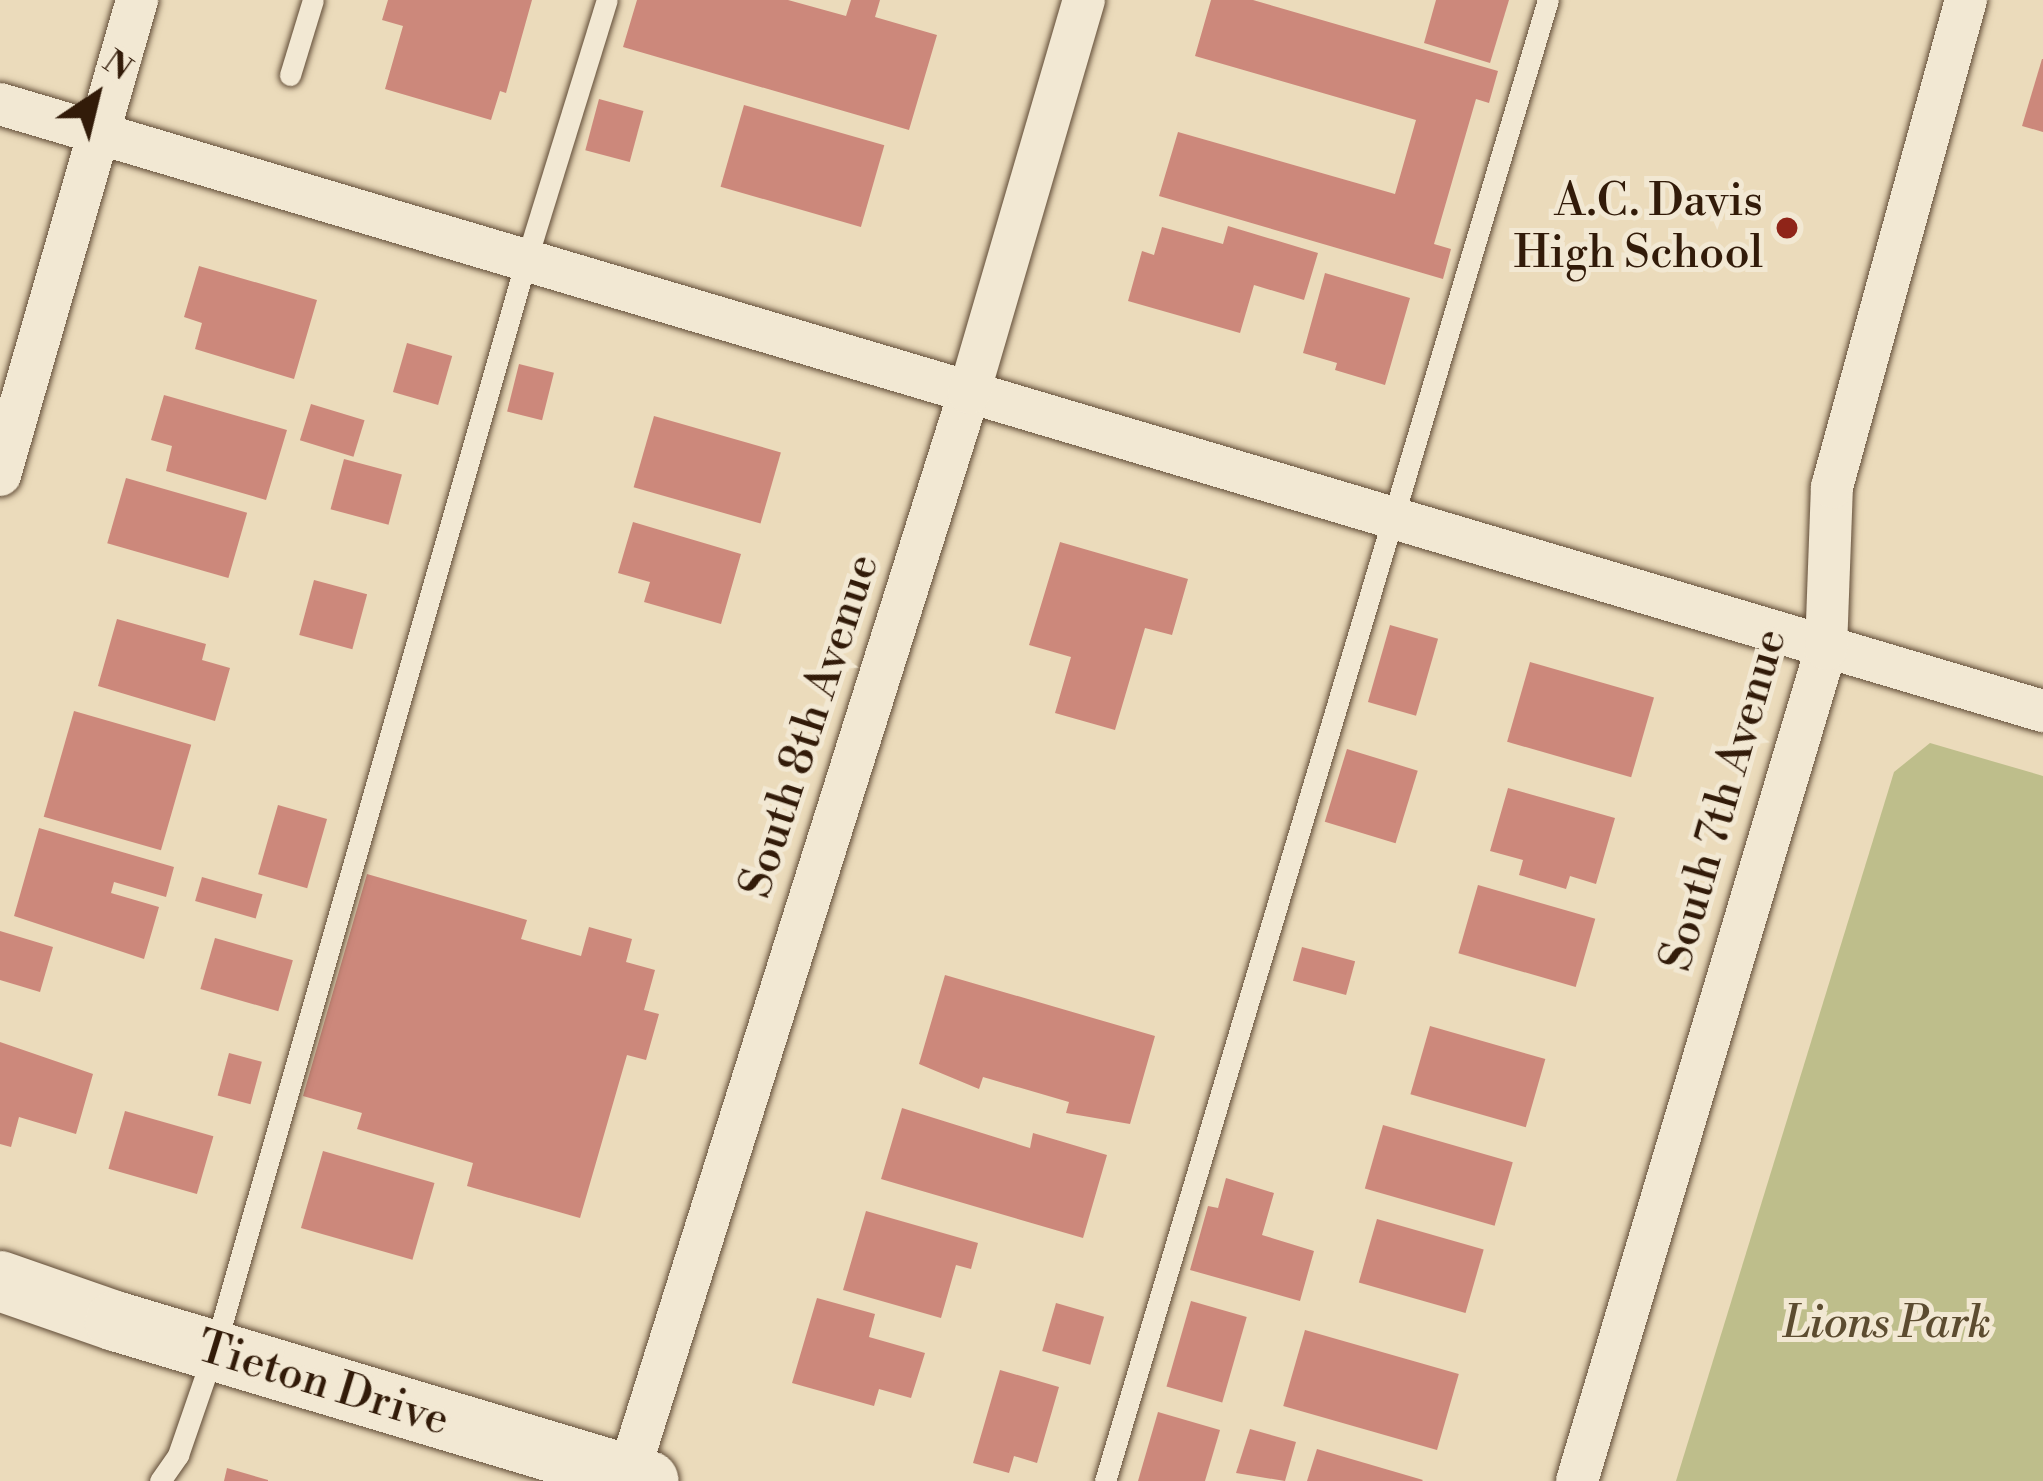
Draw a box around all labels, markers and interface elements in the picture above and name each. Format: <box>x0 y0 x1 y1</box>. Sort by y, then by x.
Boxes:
north arrow <box>36 36 156 156</box>
text: N <box>94 42 139 90</box>
place label: A.C. Davis High School <box>1514 175 1763 281</box>
marker: A.C. Davis High School <box>1774 215 1800 241</box>
street label: South 8th Avenue <box>729 548 891 904</box>
street label: South 7th Avenue <box>1649 623 1799 977</box>
park label: Lions Park <box>1783 1297 1991 1351</box>
street label: Tieton Drive <box>191 1320 455 1448</box>

